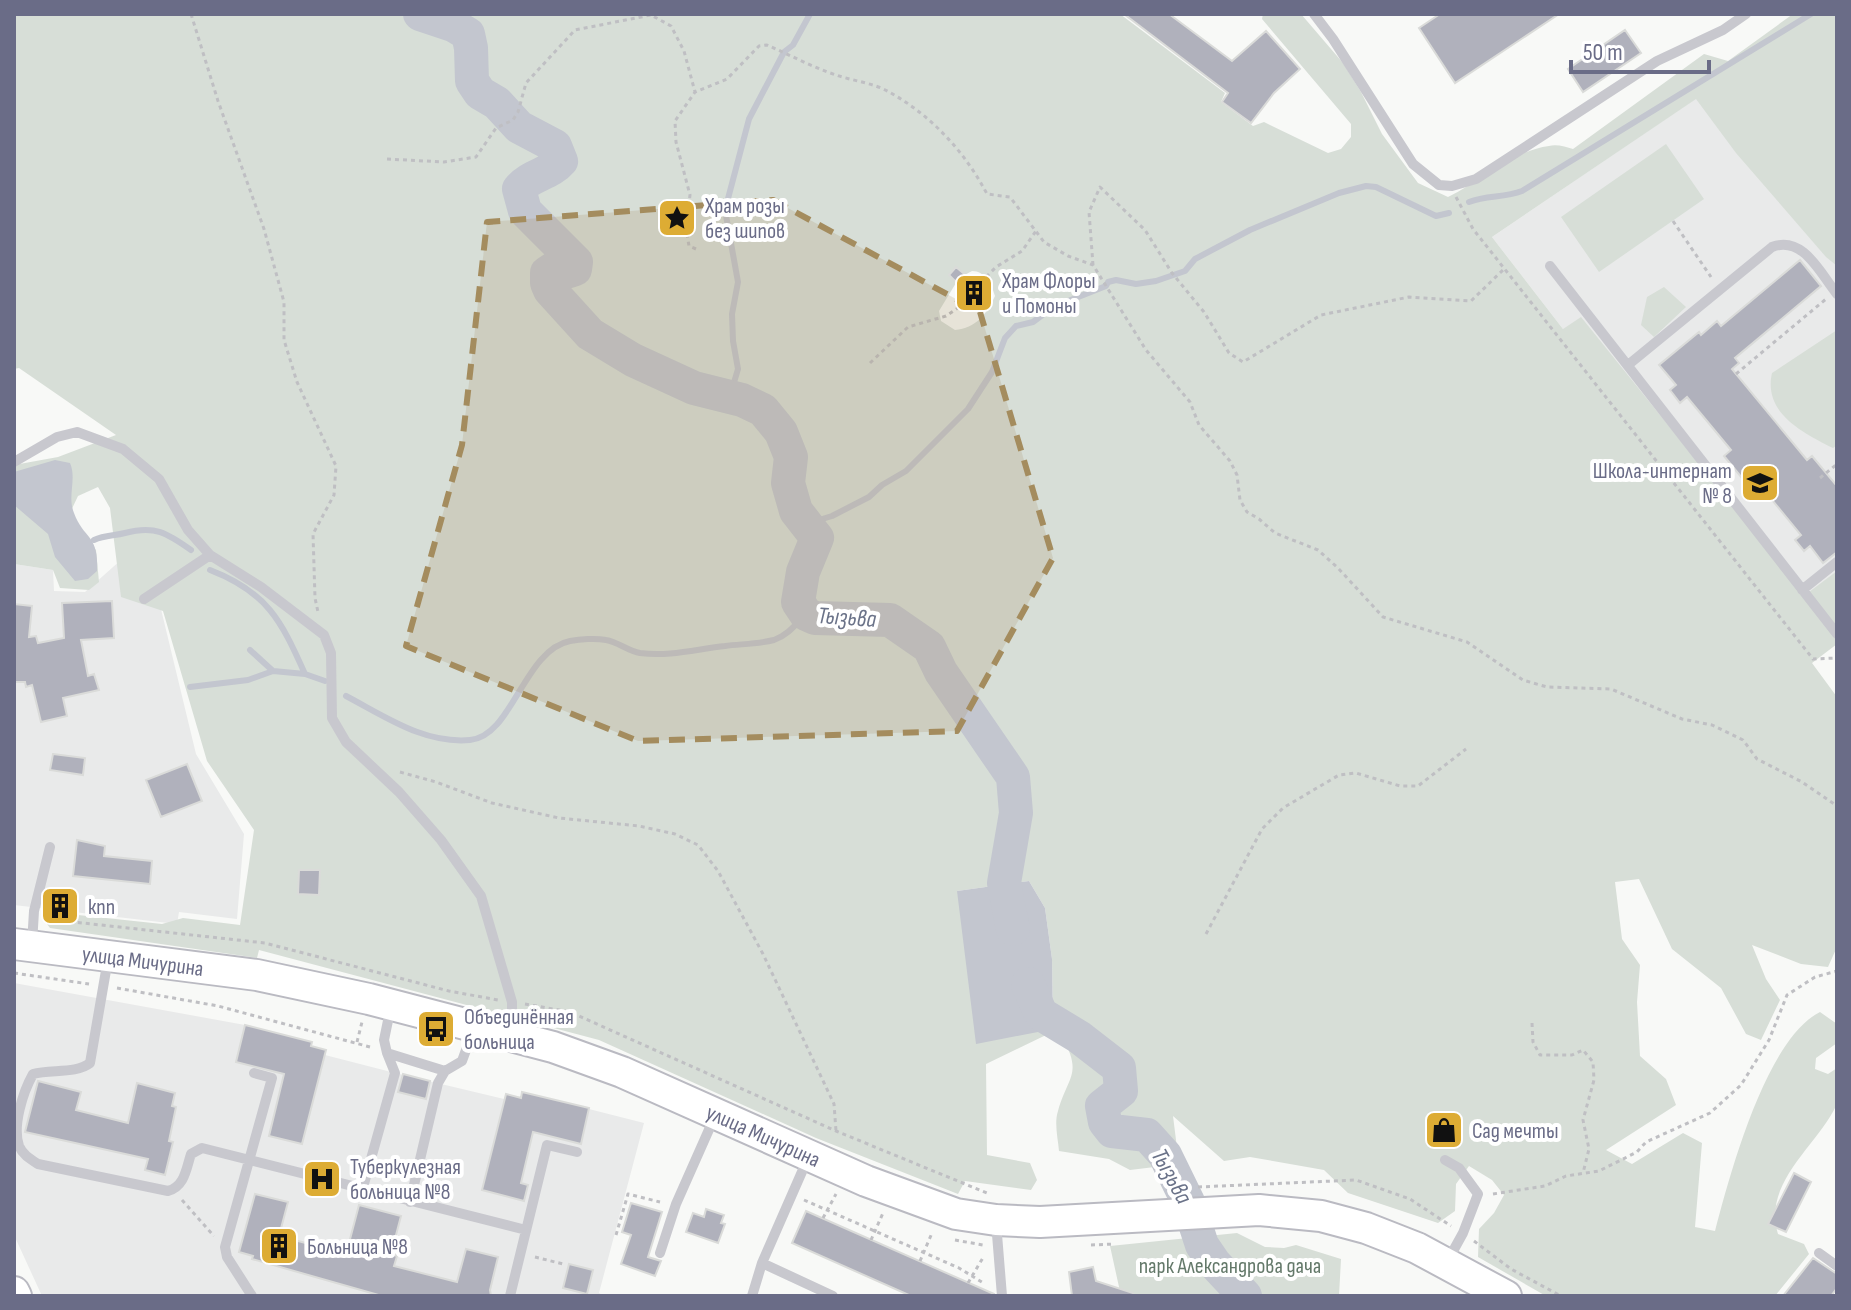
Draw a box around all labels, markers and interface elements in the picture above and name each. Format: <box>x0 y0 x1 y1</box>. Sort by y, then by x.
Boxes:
scale bar <box>1571 24 1709 74</box>
text: 50 m <box>1583 38 1623 67</box>
place label: Храм розы без шипов <box>704 193 785 245</box>
place icon: Храм розы без шипов <box>656 197 698 239</box>
place label: Храм Флоры и Помоны <box>1001 268 1096 320</box>
building icon: Храм Флоры и Помоны <box>953 272 995 314</box>
place label: Школа-интернат № 8 <box>1593 458 1732 510</box>
school or university icon: Школа-интернат № 8 <box>1739 462 1781 504</box>
water label: Тызьва <box>817 601 878 634</box>
building icon: кпп <box>39 885 81 927</box>
place label: кпп <box>88 894 115 921</box>
street label: улица Мичурина <box>80 941 205 983</box>
place label: Объединённая больница <box>464 1004 574 1056</box>
bus stop icon: Объединённая больница <box>415 1008 457 1050</box>
street label: улица Мичурина <box>702 1099 824 1174</box>
shop icon: Сад мечты <box>1423 1109 1465 1151</box>
place label: Сад мечты <box>1472 1118 1558 1145</box>
water label: Тызьва <box>1145 1144 1199 1209</box>
place label: Туберкулезная больница №8 <box>350 1154 461 1206</box>
hospital icon: Туберкулезная больница №8 <box>301 1158 343 1200</box>
building icon: Больница №8 <box>258 1225 300 1267</box>
place label: Больница №8 <box>307 1234 408 1261</box>
park label: парк Александрова дача <box>1139 1253 1321 1280</box>

